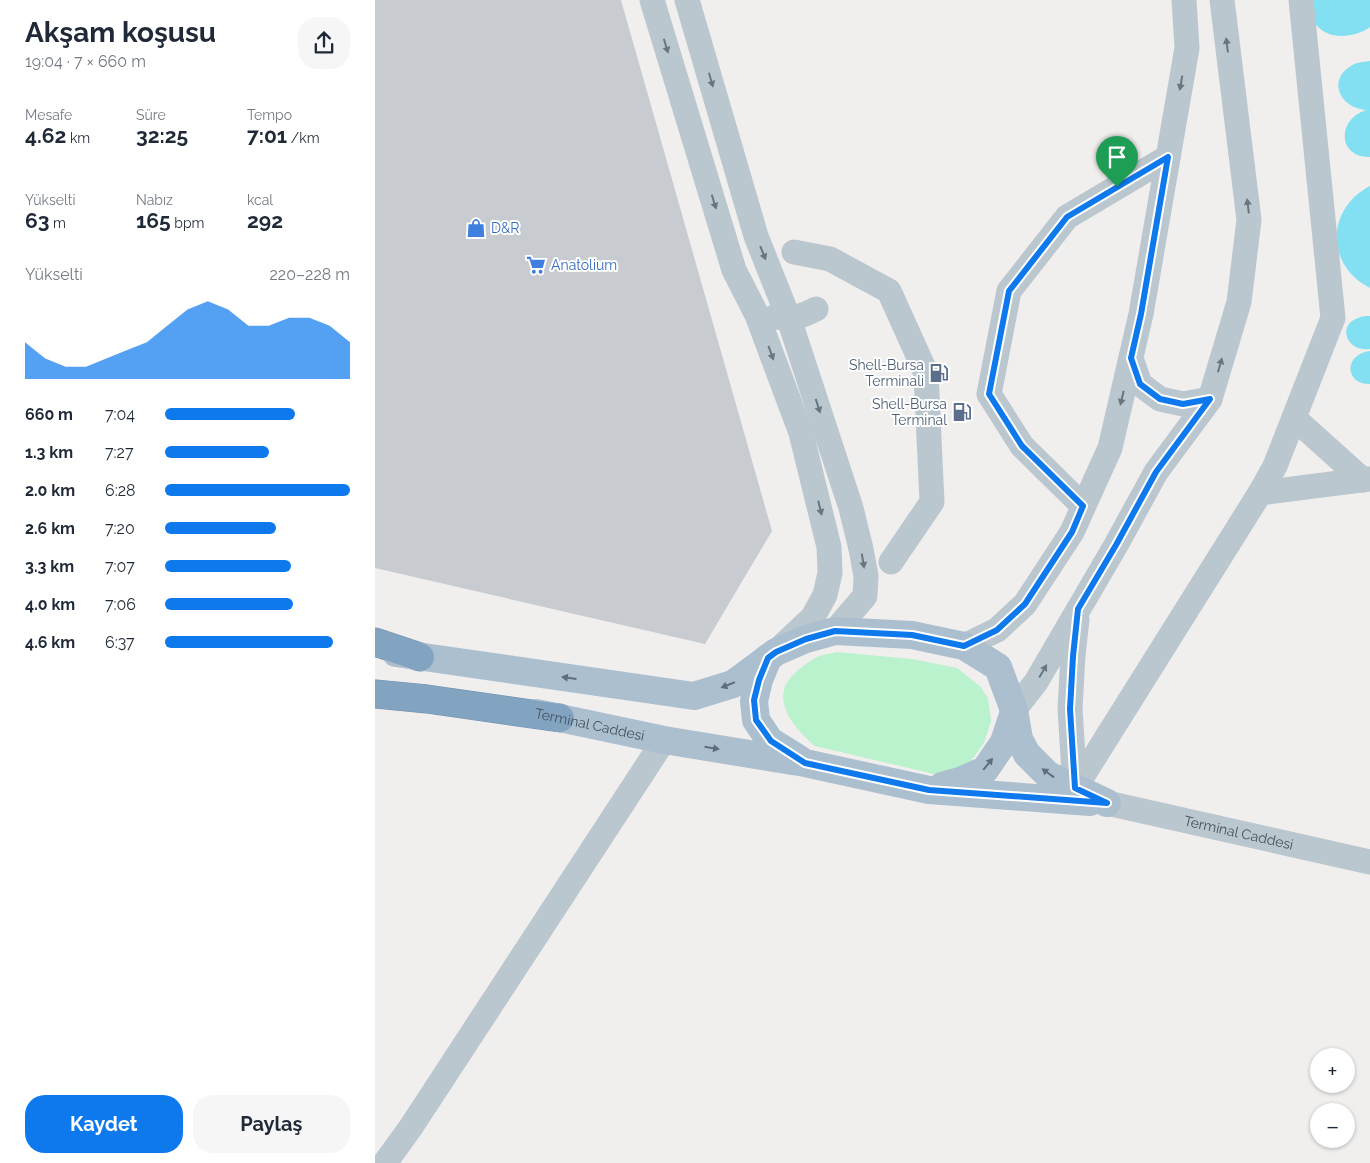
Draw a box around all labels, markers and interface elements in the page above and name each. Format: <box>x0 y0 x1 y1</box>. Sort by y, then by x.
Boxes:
text: Akşam koşusu <box>25 16 216 49</box>
button: share <box>298 17 350 69</box>
one-way arrow <box>1222 37 1230 53</box>
one-way arrow <box>663 39 671 54</box>
text: 19:04 · 7 × 660 m <box>25 52 146 71</box>
one-way arrow <box>707 73 715 88</box>
one-way arrow <box>1176 76 1184 92</box>
text: Mesafe <box>25 107 72 123</box>
text: Süre <box>136 107 166 123</box>
text: Tempo <box>247 107 292 123</box>
text: 4.62 <box>25 123 66 148</box>
text: 32:25 <box>136 123 188 148</box>
text: 7:01 <box>247 123 287 148</box>
text: km <box>66 130 90 146</box>
text: /km <box>287 130 320 146</box>
pin <box>1096 136 1138 187</box>
icon: arrive <box>1103 143 1131 171</box>
text: Yükselti <box>25 192 76 208</box>
text: Nabız <box>136 192 173 208</box>
text: kcal <box>247 192 273 208</box>
one-way arrow <box>710 195 718 210</box>
one-way arrow <box>1244 198 1252 214</box>
text: 63 <box>25 208 49 233</box>
text: 165 <box>136 208 171 233</box>
text: 292 <box>247 208 283 233</box>
text: m <box>49 215 66 231</box>
text: bpm <box>171 215 204 231</box>
shop icon: D&R <box>465 217 487 239</box>
place label: D&R <box>491 220 520 236</box>
one-way arrow <box>759 246 767 260</box>
supermarket icon: Anatolium <box>525 254 547 276</box>
place label: Anatolium <box>551 257 617 273</box>
text: Yükselti <box>25 265 83 284</box>
text: 220–228 m <box>270 265 350 284</box>
one-way arrow <box>768 346 775 361</box>
place label: Shell-Bursa Terminali <box>849 357 924 389</box>
one-way arrow <box>1217 358 1225 373</box>
fuel station icon: Shell-Bursa Terminali <box>928 362 950 384</box>
one-way arrow <box>1118 390 1126 405</box>
place label: Shell-Bursa Terminal <box>872 396 947 428</box>
one-way arrow <box>814 398 822 413</box>
fuel station icon: Shell-Bursa Terminal <box>951 401 973 423</box>
text: 660 m <box>25 405 73 424</box>
text: 7:04 <box>105 405 135 424</box>
text: 1.3 km <box>25 443 73 462</box>
text: 7:27 <box>105 443 133 462</box>
text: 2.0 km <box>25 481 75 500</box>
text: 6:28 <box>105 481 135 500</box>
one-way arrow <box>816 501 824 516</box>
text: 2.6 km <box>25 519 75 538</box>
text: 7:20 <box>105 519 135 538</box>
one-way arrow <box>860 554 868 570</box>
text: 3.3 km <box>25 557 74 576</box>
text: 7:07 <box>105 557 135 576</box>
text: 4.0 km <box>25 595 75 614</box>
text: 7:06 <box>105 595 136 614</box>
text: 4.6 km <box>25 633 75 652</box>
text: 6:37 <box>105 633 135 652</box>
one-way arrow <box>1038 664 1047 677</box>
one-way arrow <box>560 674 576 682</box>
one-way arrow <box>721 681 735 689</box>
street label: Terminal Caddesi <box>534 705 646 744</box>
one-way arrow <box>705 744 721 752</box>
one-way arrow <box>983 758 993 771</box>
one-way arrow <box>1041 768 1055 778</box>
street label: Terminal Caddesi <box>1183 813 1295 853</box>
map controls <box>1310 1048 1355 1148</box>
button: + <box>1310 1048 1355 1093</box>
button: Kaydet <box>25 1095 183 1153</box>
button: Paylaş <box>193 1095 350 1153</box>
button: − <box>1310 1103 1355 1148</box>

